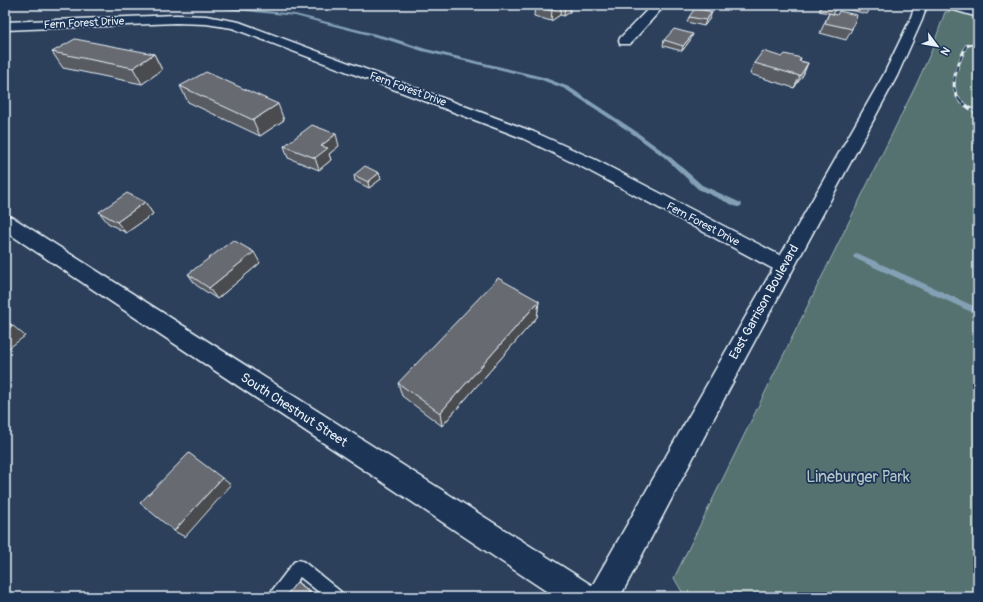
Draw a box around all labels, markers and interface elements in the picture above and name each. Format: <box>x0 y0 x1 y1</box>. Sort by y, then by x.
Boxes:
street label: Fern Forest Drive <box>43 14 125 32</box>
north arrow <box>917 26 957 66</box>
text: N <box>937 44 953 58</box>
street label: Fern Forest Drive <box>368 69 449 109</box>
street label: Fern Forest Drive <box>664 199 742 249</box>
street label: East Garrison Boulevard <box>726 242 802 362</box>
street label: South Chestnut Street <box>238 370 351 451</box>
park label: Lineburger Park <box>806 467 910 487</box>

